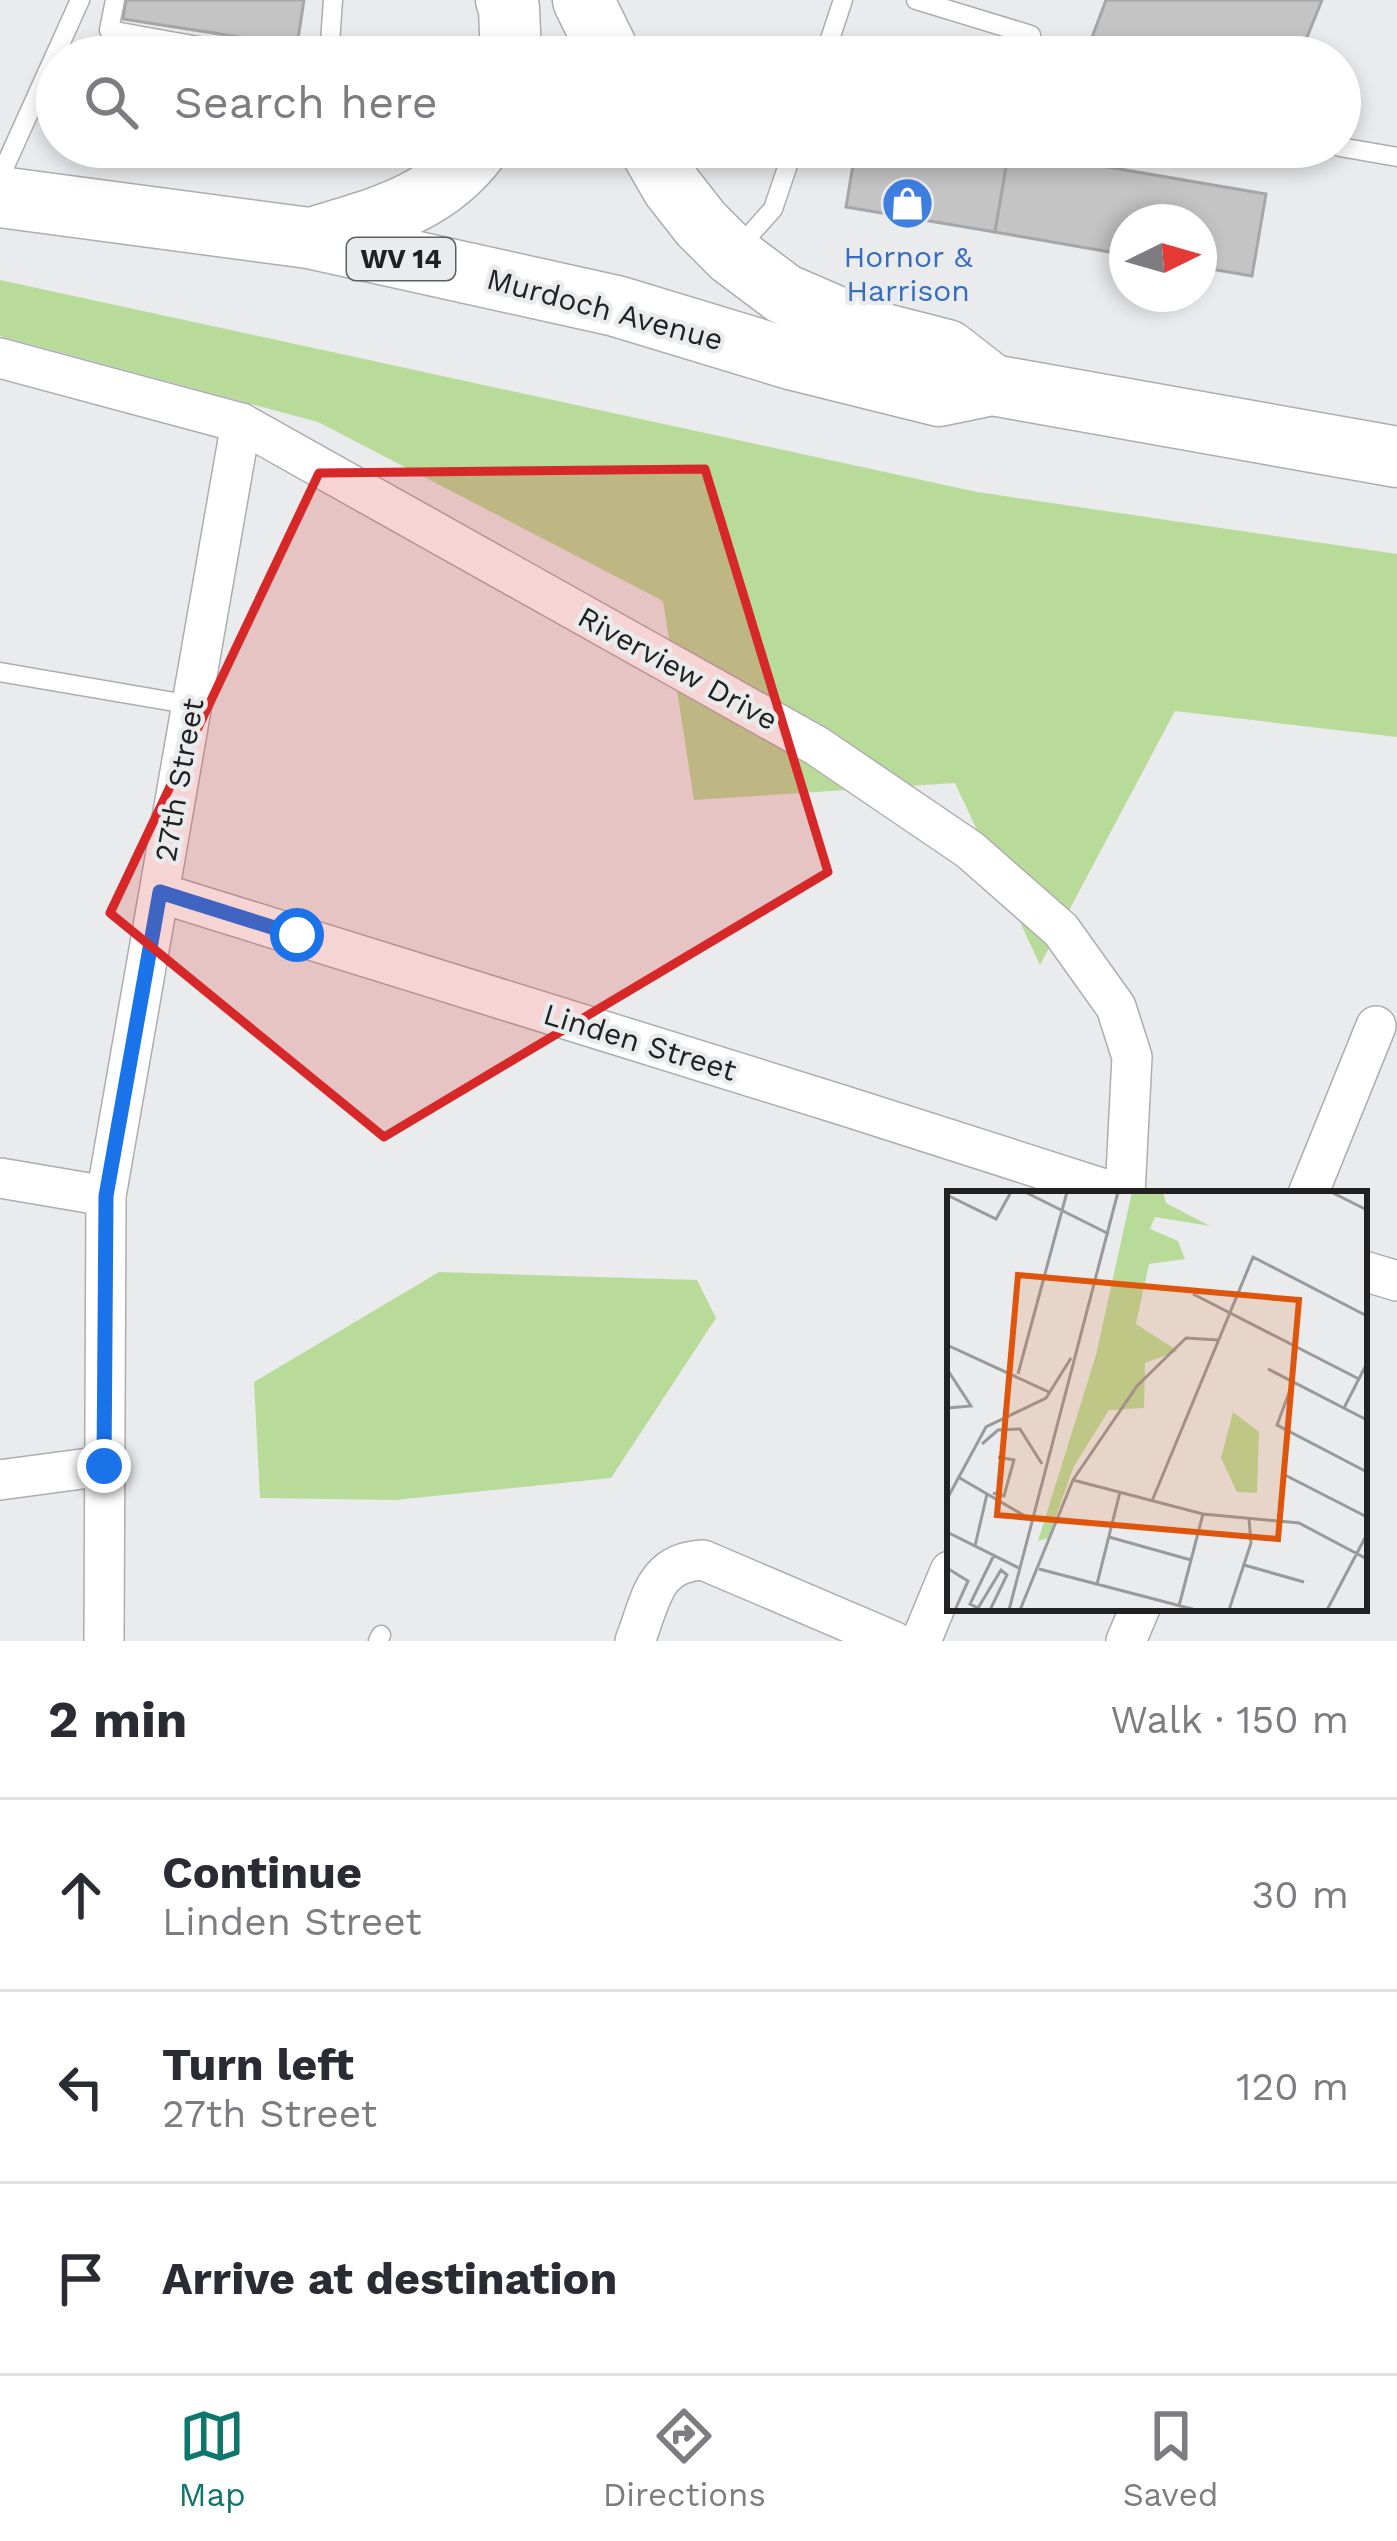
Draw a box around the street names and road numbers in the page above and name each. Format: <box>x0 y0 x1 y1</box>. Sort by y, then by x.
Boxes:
road number: WV 14 <box>347 238 455 280</box>
street label: Murdoch Avenue <box>483 261 727 357</box>
street label: Riverview Drive <box>572 599 784 737</box>
street label: 27th Street <box>147 695 211 864</box>
street label: Linden Street <box>539 996 741 1088</box>

